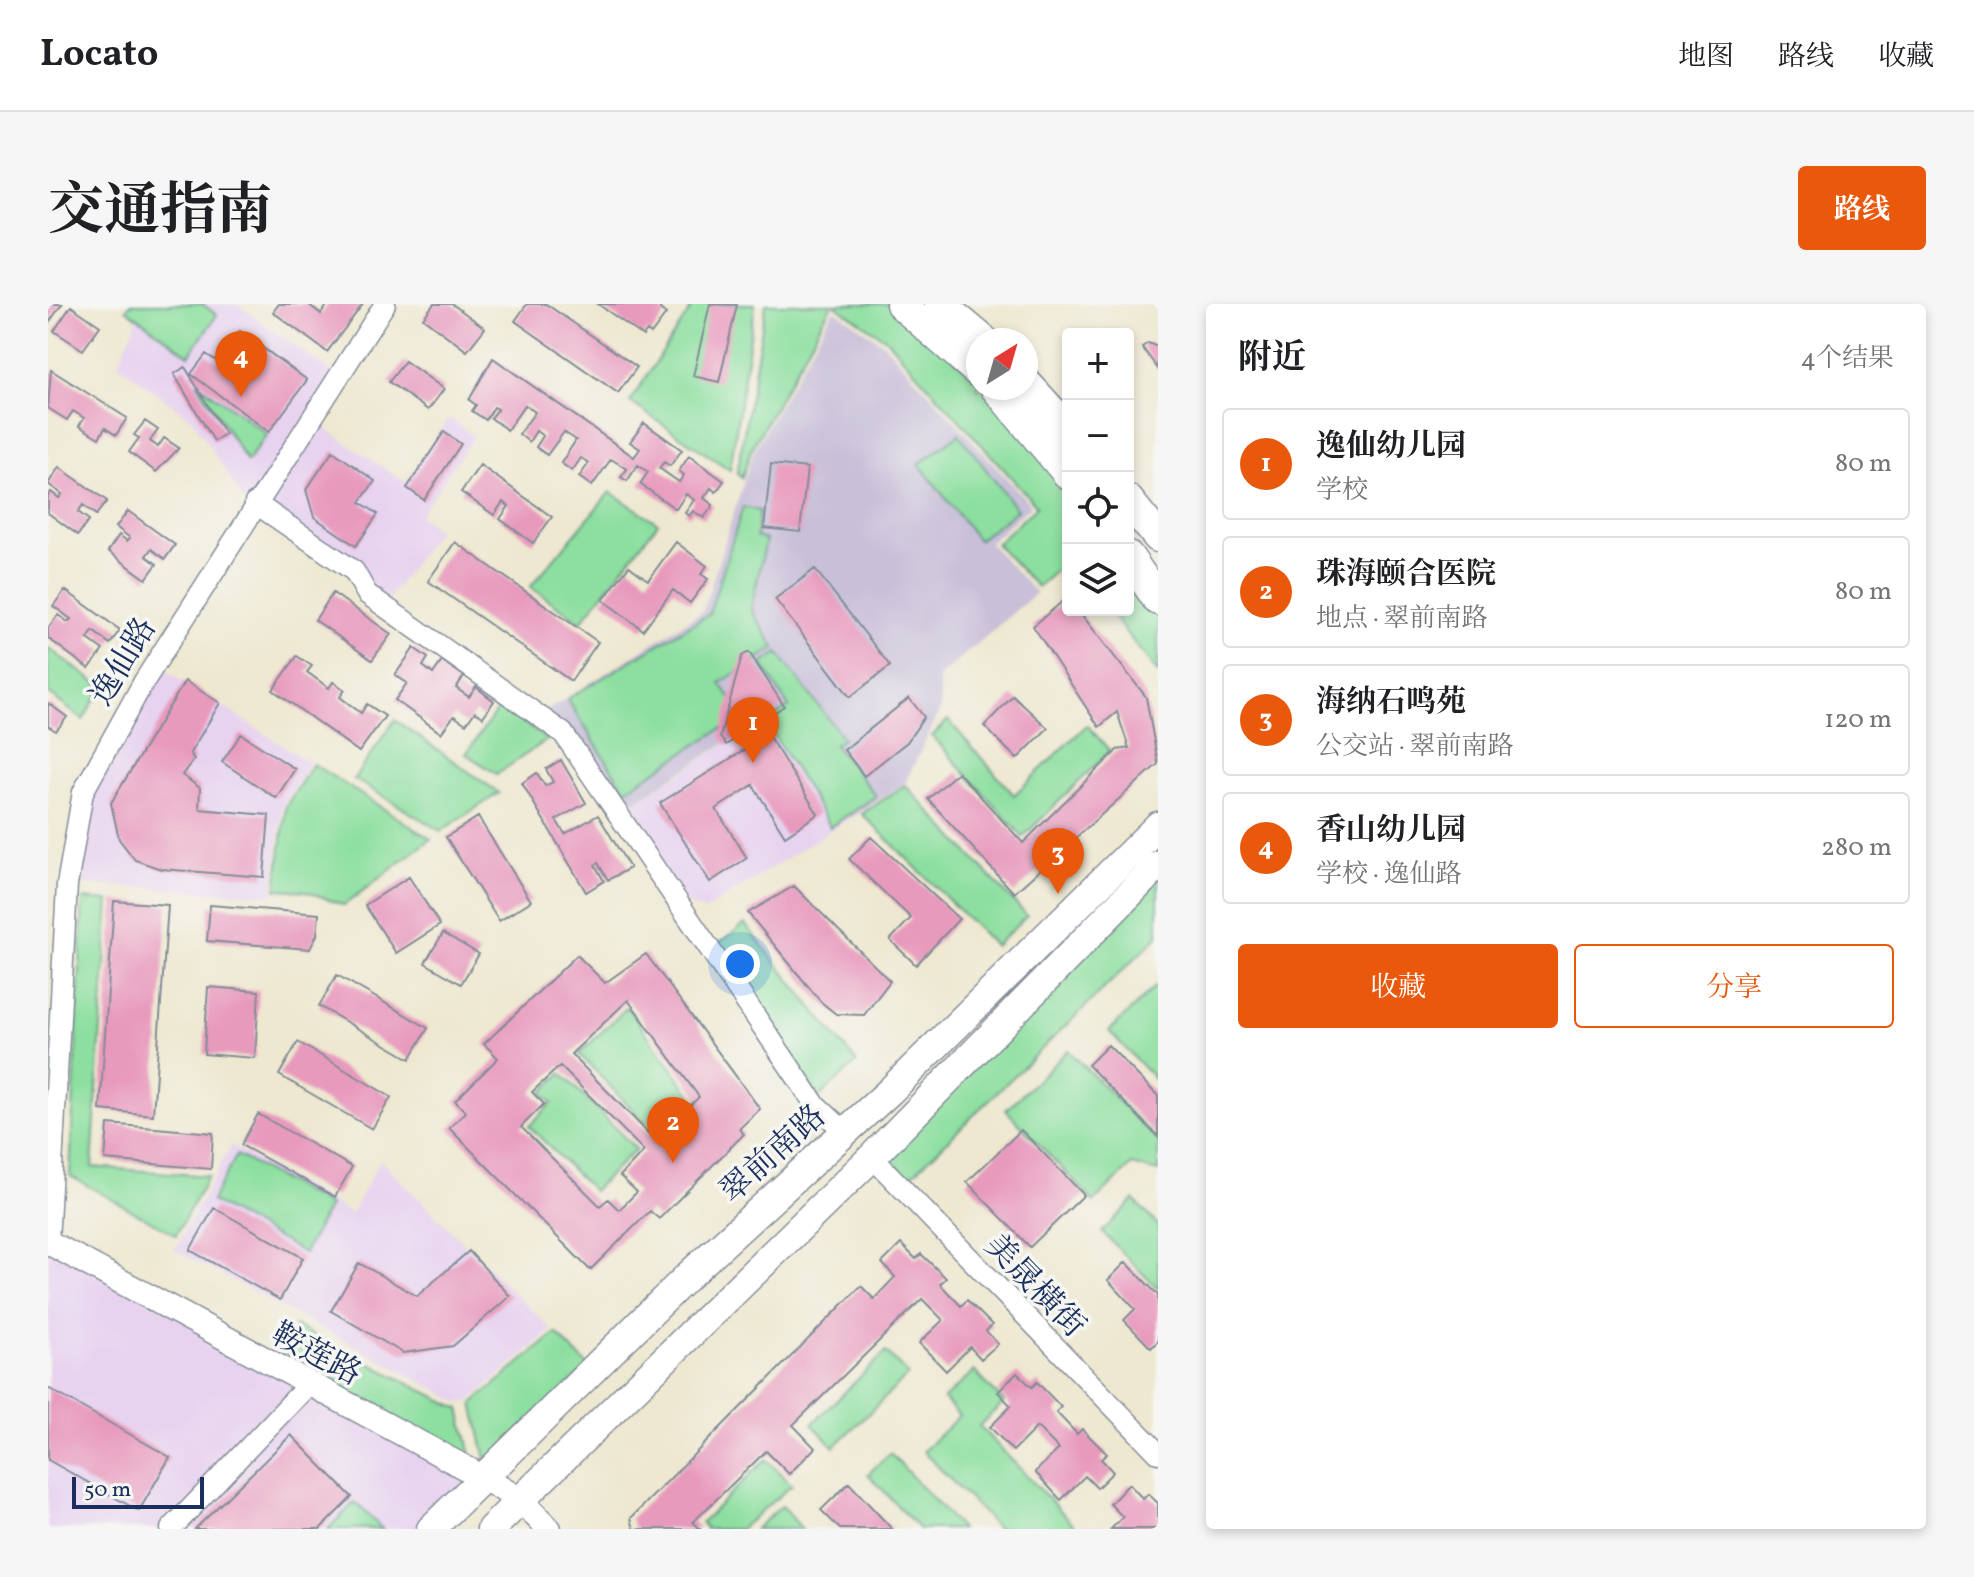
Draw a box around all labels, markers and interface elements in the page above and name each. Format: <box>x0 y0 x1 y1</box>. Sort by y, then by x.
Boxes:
text: Locato <box>40 29 158 82</box>
text: 地图 <box>1678 38 1734 77</box>
text: 路线 <box>1778 38 1834 77</box>
text: 收藏 <box>1878 38 1934 77</box>
button: 路线 <box>1798 166 1926 250</box>
text: 交通指南 <box>48 175 272 253</box>
north arrow <box>966 328 1038 400</box>
map controls <box>1062 328 1134 616</box>
button: + <box>1062 328 1134 400</box>
pin: 4 <box>215 331 267 397</box>
text: 附近 <box>1238 336 1306 383</box>
text: 4个结果 <box>1800 341 1894 377</box>
button: − <box>1062 400 1134 472</box>
text: 逸仙幼儿园 <box>1316 426 1466 468</box>
text: 1 <box>1261 446 1271 482</box>
text: 80 m <box>1835 446 1892 482</box>
button: locate <box>1062 472 1134 544</box>
text: 学校 <box>1316 473 1368 509</box>
button: layers <box>1062 544 1134 616</box>
text: 珠海颐合医院 <box>1316 554 1496 596</box>
text: 2 <box>1259 574 1273 610</box>
text: 80 m <box>1835 574 1892 610</box>
text: 地点 · 翠前南路 <box>1316 601 1488 637</box>
street label: 逸仙路 <box>81 610 168 715</box>
text: 海纳石鸣苑 <box>1316 682 1466 724</box>
pin: 1 <box>727 697 779 763</box>
text: 3 <box>1259 702 1273 738</box>
text: 120 m <box>1824 702 1892 738</box>
text: 公交站 · 翠前南路 <box>1316 729 1514 765</box>
text: 香山幼儿园 <box>1316 810 1466 852</box>
pin: 3 <box>1032 828 1084 894</box>
text: 4 <box>1258 830 1274 866</box>
text: 280 m <box>1821 830 1892 866</box>
text: 学校 · 逸仙路 <box>1316 857 1462 893</box>
your location <box>720 944 760 984</box>
button: 收藏 <box>1238 944 1558 1028</box>
button: 分享 <box>1574 944 1894 1028</box>
street label: 翠前南路 <box>712 1096 836 1214</box>
pin: 2 <box>647 1097 699 1163</box>
street label: 美晟橫街 <box>974 1226 1094 1348</box>
street label: 鞍莲路 <box>263 1314 368 1398</box>
scale bar <box>72 1473 204 1509</box>
text: 50 m <box>84 1475 131 1506</box>

